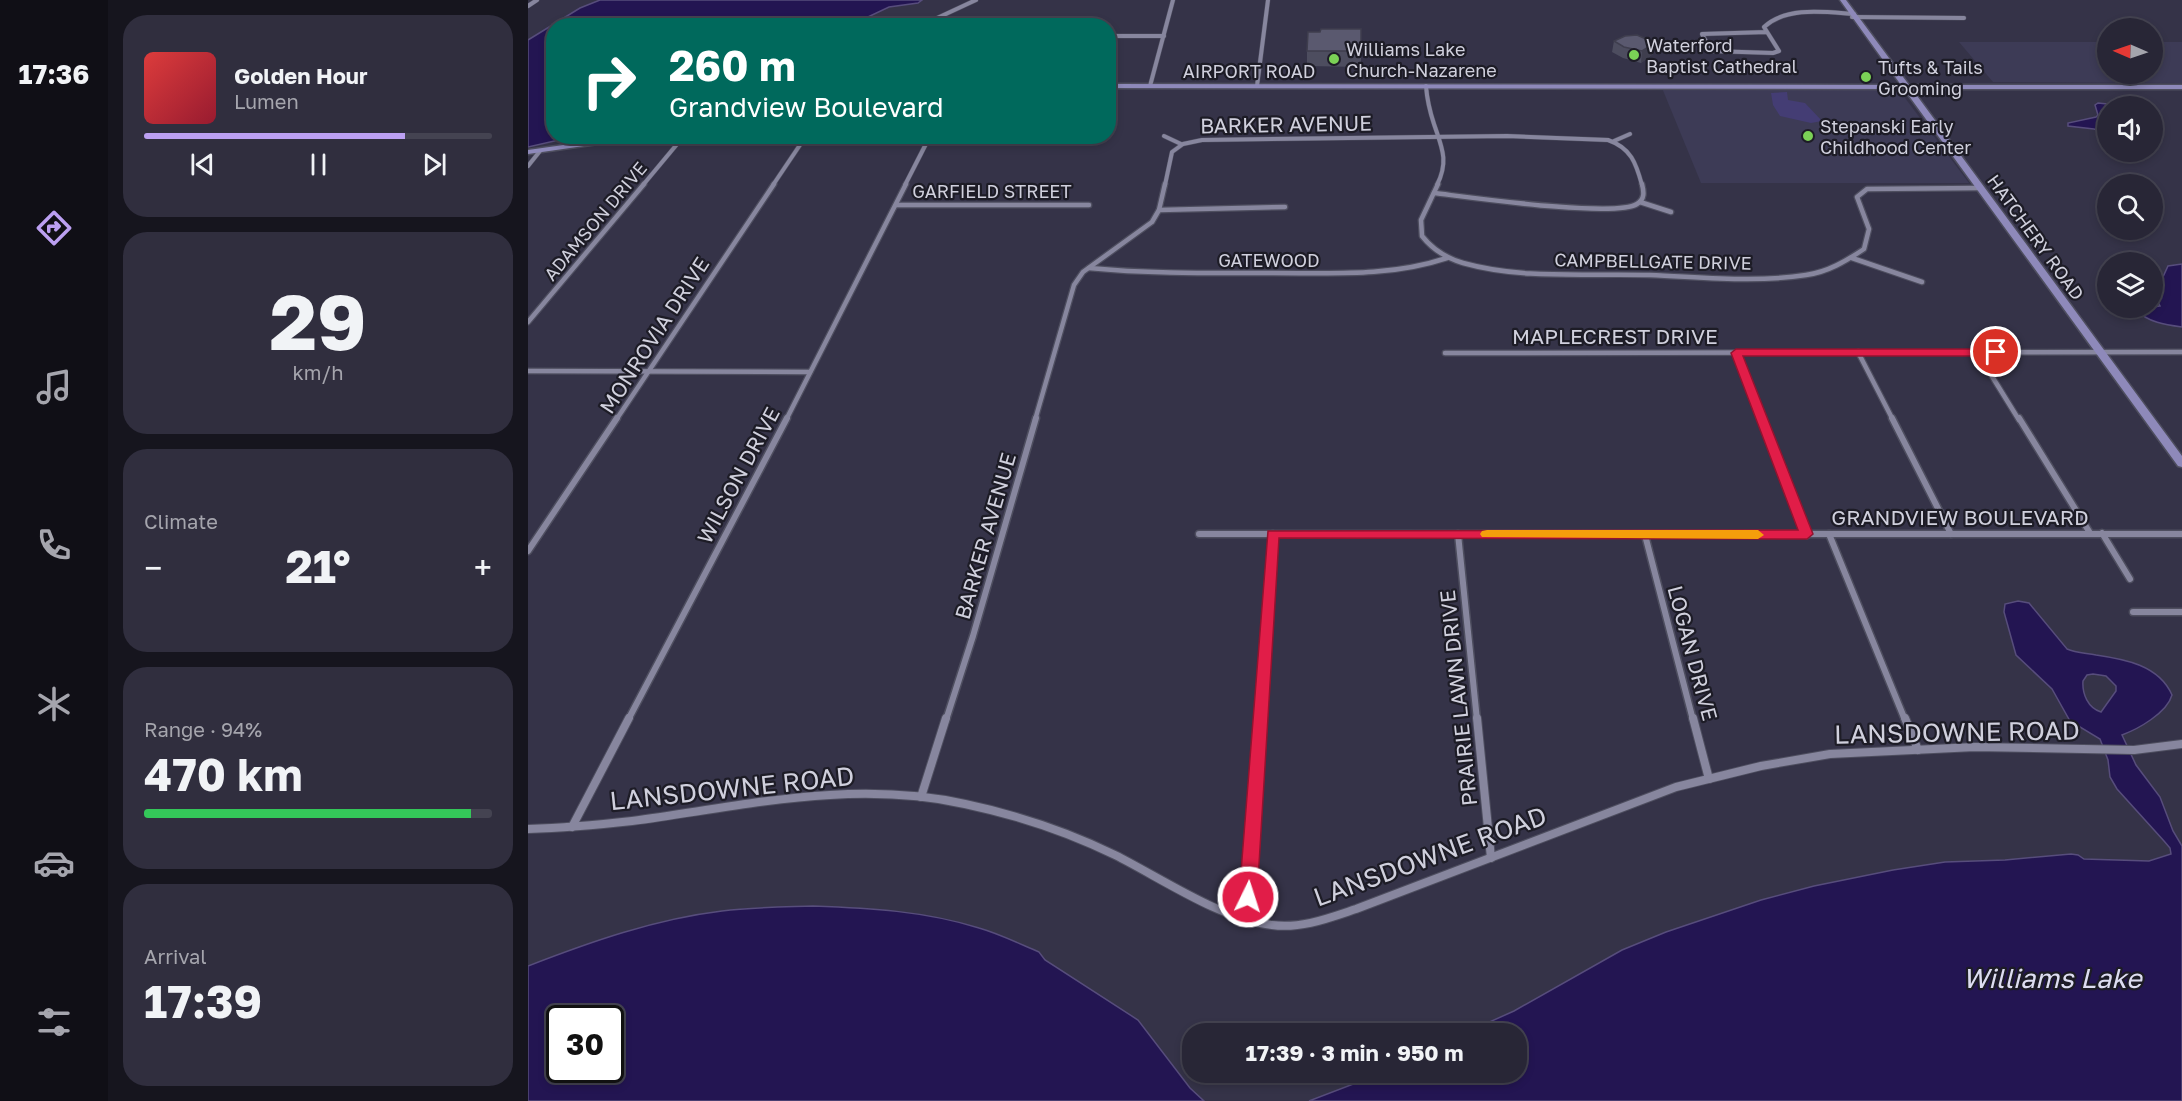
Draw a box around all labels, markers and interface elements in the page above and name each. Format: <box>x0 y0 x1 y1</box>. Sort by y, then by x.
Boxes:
north arrow <box>2097 18 2163 84</box>
map controls <box>2097 18 2163 318</box>
place label: Waterford Baptist Cathedral <box>1646 34 1798 77</box>
place label: Williams Lake Church-Nazarene <box>1346 38 1497 81</box>
text: 260 m <box>669 40 796 90</box>
icon: right <box>570 42 648 120</box>
marker: Waterford Baptist Cathedral <box>1627 48 1641 62</box>
marker: Williams Lake Church-Nazarene <box>1327 52 1341 66</box>
place label: Tufts & Tails Grooming <box>1878 56 1983 99</box>
text: 17:36 <box>19 58 89 90</box>
street label: AIRPORT ROAD <box>1183 60 1315 82</box>
text: Golden Hour <box>234 62 368 89</box>
marker: Tufts & Tails Grooming <box>1859 70 1873 84</box>
text: Lumen <box>234 89 299 113</box>
text: Grandview Boulevard <box>669 91 944 123</box>
button: sound <box>2097 96 2163 162</box>
street label: BARKER AVENUE <box>1200 110 1372 138</box>
place label: Stepanski Early Childhood Center <box>1820 115 1971 158</box>
marker: Stepanski Early Childhood Center <box>1801 129 1815 143</box>
icon: previous <box>186 148 219 181</box>
icon: pause <box>302 148 335 181</box>
icon: next <box>418 148 451 181</box>
street label: ADAMSON DRIVE <box>539 157 651 285</box>
street label: HATCHERY ROAD <box>1983 170 2089 304</box>
button: search <box>2097 174 2163 240</box>
street label: GARFIELD STREET <box>912 180 1072 202</box>
icon: directions <box>33 207 75 249</box>
street label: CAMPBELLGATE DRIVE <box>1554 248 1752 274</box>
street label: GATEWOOD <box>1218 249 1320 271</box>
street label: MONROVIA DRIVE <box>594 252 714 418</box>
button: layers <box>2097 252 2163 318</box>
text: 29 <box>269 274 367 367</box>
street label: MAPLECREST DRIVE <box>1512 323 1718 349</box>
pin <box>1970 326 2021 377</box>
icon: arrive <box>1979 335 2012 368</box>
text: km/h <box>293 360 343 384</box>
icon: music <box>33 366 75 408</box>
street label: WILSON DRIVE <box>691 402 785 548</box>
street label: BARKER AVENUE <box>949 450 1021 622</box>
street label: GRANDVIEW BOULEVARD <box>1831 504 2089 530</box>
text: Climate <box>144 509 218 533</box>
icon: phone <box>33 524 75 566</box>
text: 21° <box>285 539 351 593</box>
text: − <box>144 548 162 587</box>
text: + <box>474 548 492 587</box>
street label: LOGAN DRIVE <box>1662 583 1724 723</box>
street label: PRAIRIE LAWN DRIVE <box>1434 589 1482 807</box>
icon: climate <box>33 683 75 725</box>
street label: LANSDOWNE ROAD <box>1834 714 2080 750</box>
text: Range · 94% <box>144 717 262 741</box>
text: 470 km <box>144 747 303 801</box>
street label: LANSDOWNE ROAD <box>608 760 856 816</box>
street label: LANSDOWNE ROAD <box>1309 799 1551 913</box>
icon: car <box>33 842 75 884</box>
position arrow <box>1216 865 1280 929</box>
text: Arrival <box>144 944 207 968</box>
water label: Williams Lake <box>1962 962 2144 994</box>
text: 17:39 <box>144 974 262 1028</box>
icon: filters <box>33 1001 75 1043</box>
speed limit sign: 30 <box>546 1005 624 1083</box>
text: 17:39 · 3 min · 950 m <box>1246 1039 1463 1066</box>

